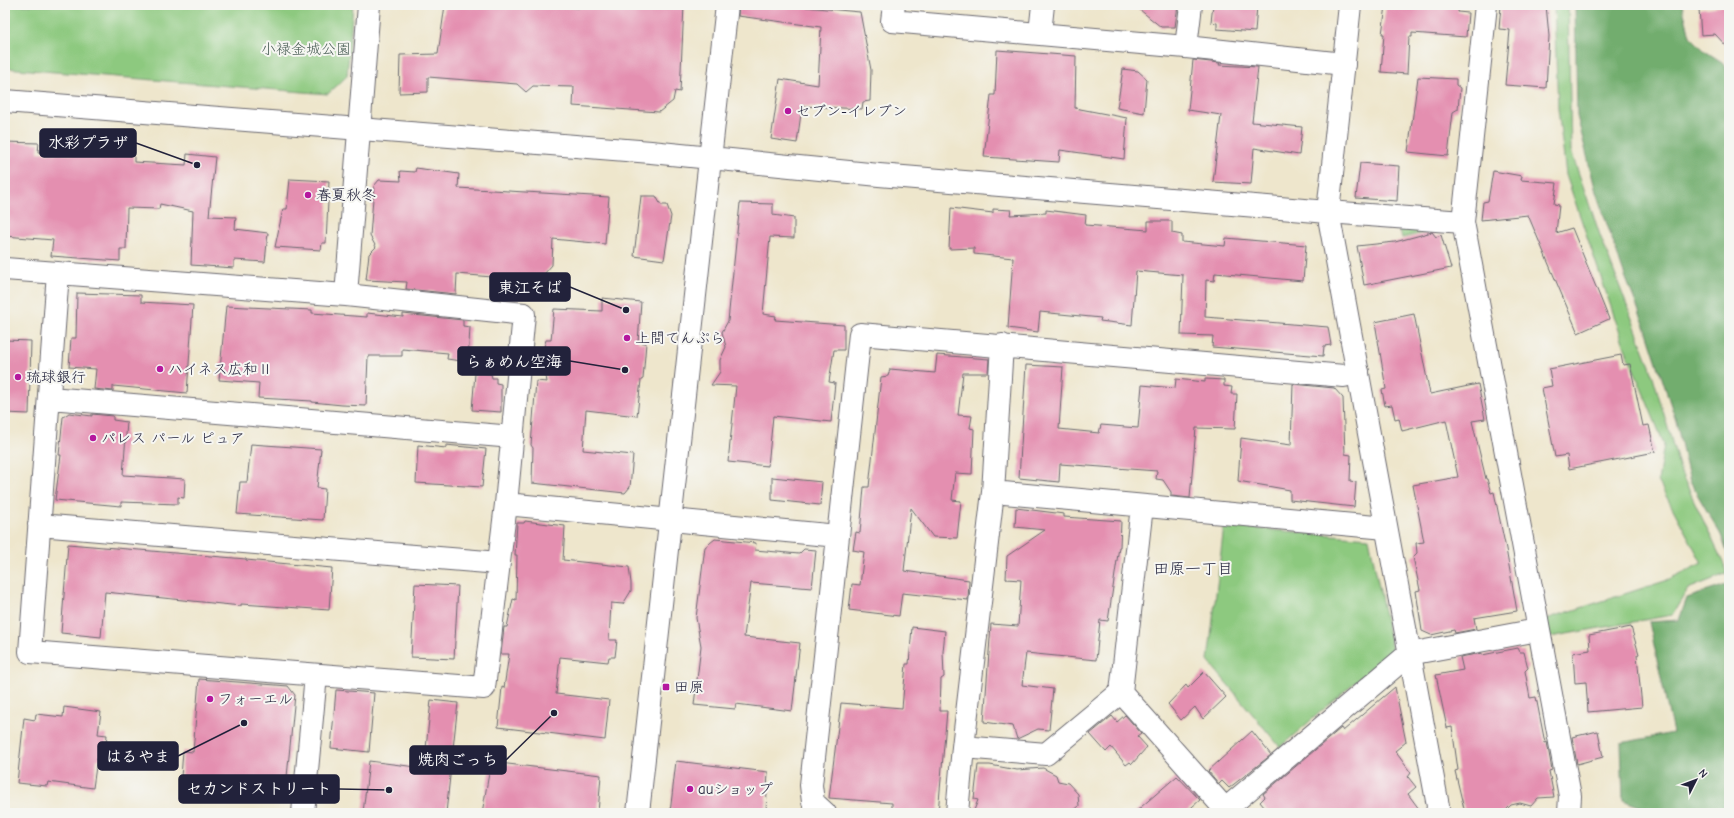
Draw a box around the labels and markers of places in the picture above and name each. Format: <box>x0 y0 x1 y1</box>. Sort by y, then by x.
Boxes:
place label: セブン-イレブン <box>796 102 907 120</box>
marker: セブン-イレブン <box>783 106 793 116</box>
callout: 水彩プラザ <box>40 129 136 157</box>
place label: 春夏秋冬 <box>316 186 376 204</box>
marker: 春夏秋冬 <box>303 190 313 200</box>
callout: 東江そば <box>490 273 570 301</box>
place label: 上間てんぷら <box>635 329 725 347</box>
marker: 上間てんぷら <box>622 333 632 343</box>
callout: らぁめん空海 <box>458 347 570 375</box>
place label: ハイネス広和Ⅱ <box>168 360 273 378</box>
marker: ハイネス広和Ⅱ <box>155 364 165 374</box>
place label: 琉球銀行 <box>26 368 86 386</box>
marker: 琉球銀行 <box>13 372 23 382</box>
place label: パレス パール ピュア <box>101 429 245 447</box>
marker: パレス パール ピュア <box>88 433 98 443</box>
place label: 田原 <box>674 678 704 696</box>
marker: 田原 <box>661 682 671 692</box>
place label: フォーエル <box>218 690 293 708</box>
marker: フォーエル <box>205 694 215 704</box>
callout: はるやま <box>98 742 178 770</box>
callout: 焼肉ごっち <box>410 746 506 774</box>
callout: セカンドストリート <box>179 775 339 803</box>
place label: auショップ <box>698 780 773 798</box>
marker: auショップ <box>685 784 695 794</box>

